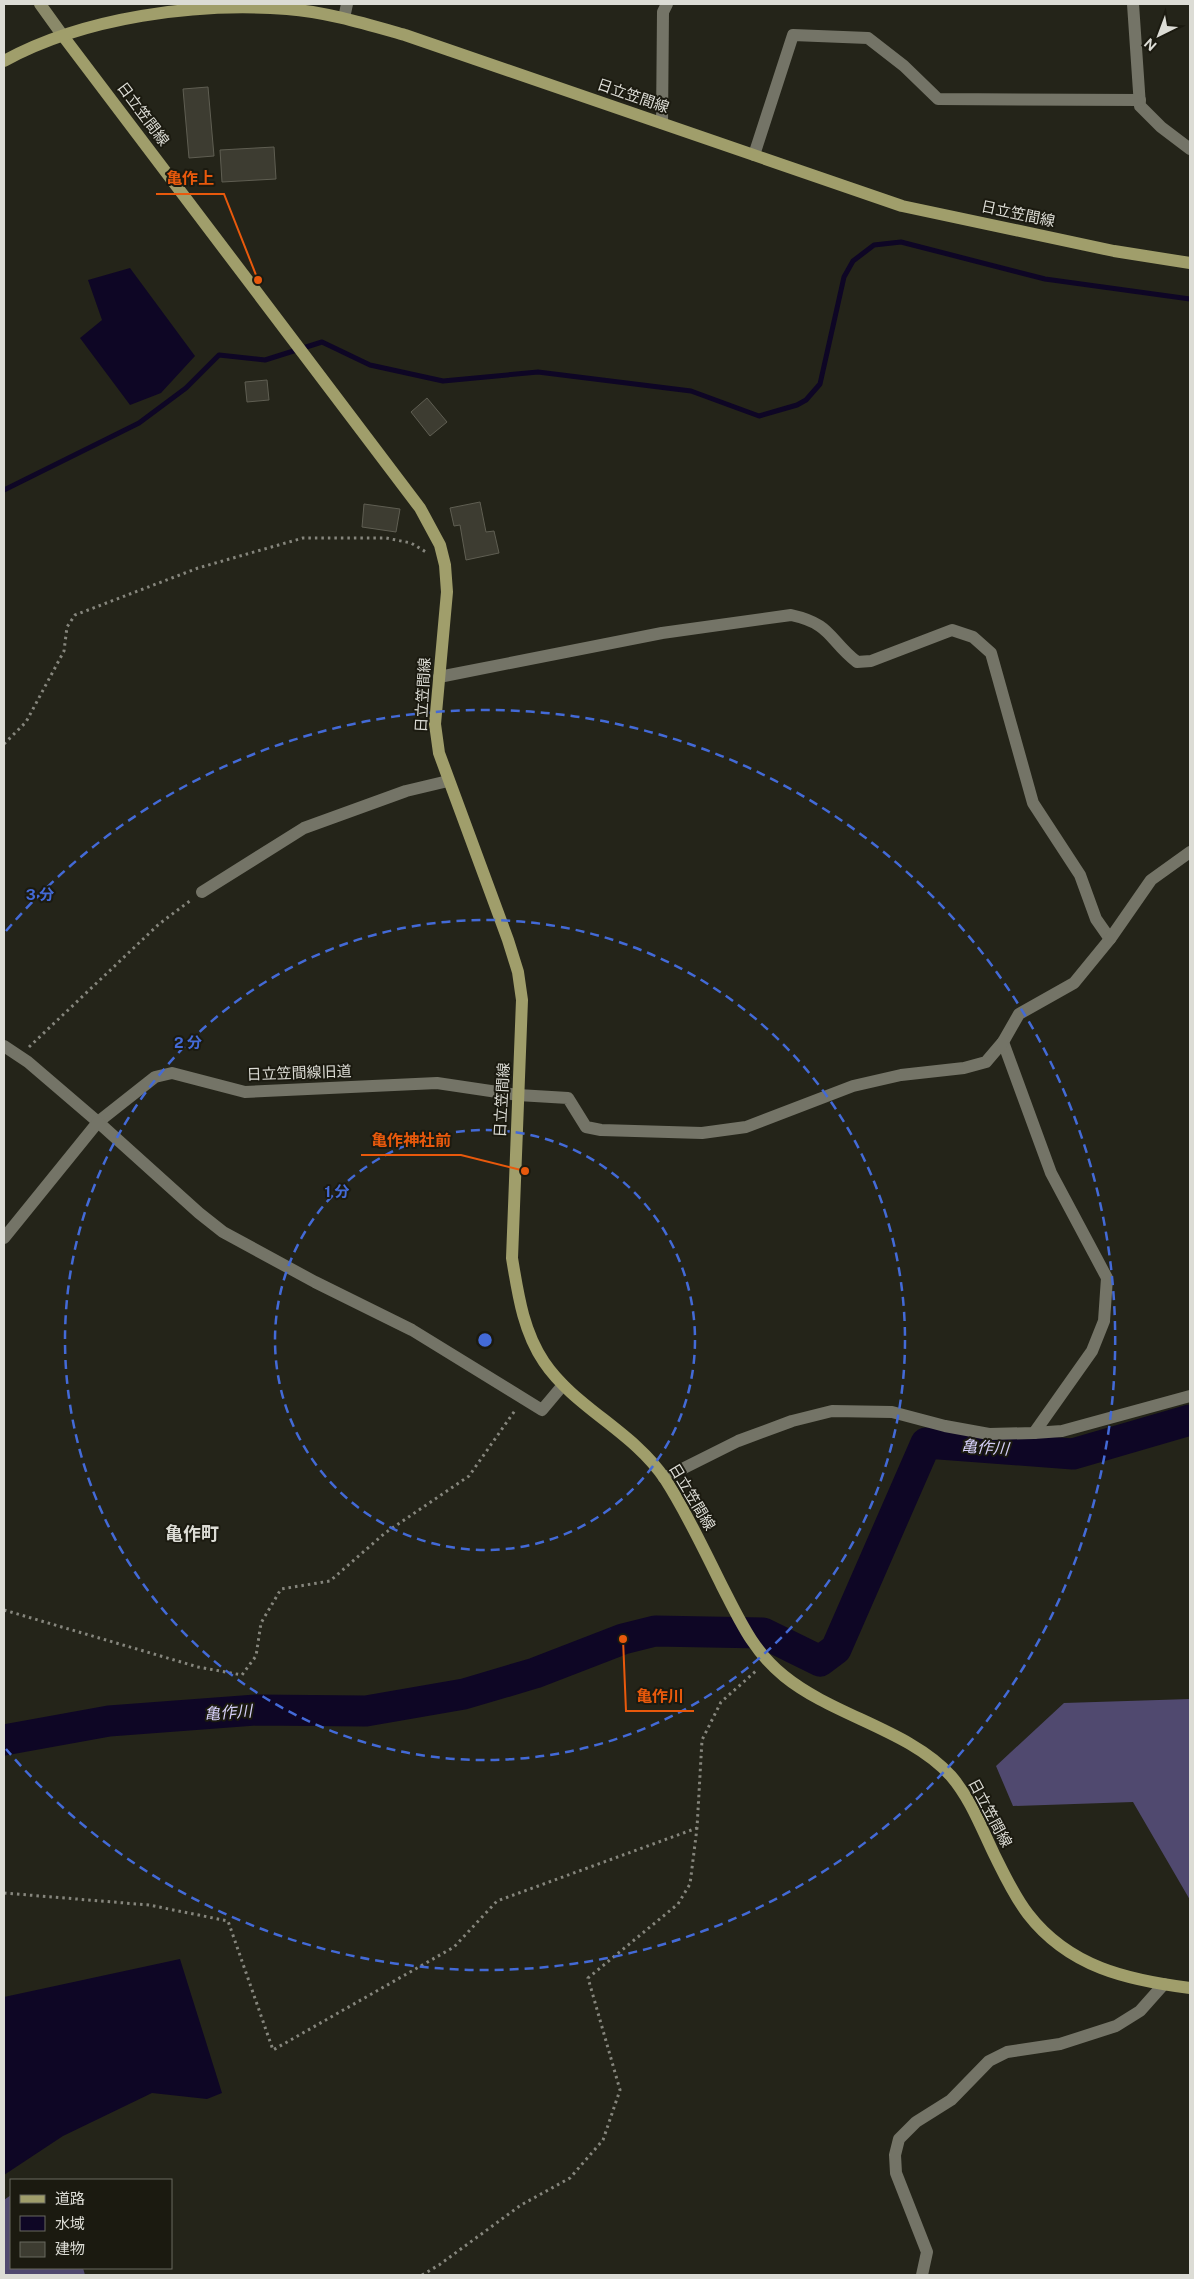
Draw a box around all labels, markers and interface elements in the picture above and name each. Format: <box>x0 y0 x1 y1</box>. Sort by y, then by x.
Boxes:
north arrow <box>1134 10 1184 60</box>
text: N <box>1141 35 1160 54</box>
street label: 日立笠間線 <box>595 75 671 116</box>
street label: 日立笠間線 <box>114 79 173 149</box>
callout: 亀作上 <box>156 163 224 194</box>
text: 亀作上 <box>166 169 214 188</box>
street label: 日立笠間線 <box>980 197 1057 230</box>
street label: 日立笠間線 <box>412 657 433 733</box>
text: 3 分 <box>26 886 54 903</box>
text: 2 分 <box>174 1034 202 1051</box>
street label: 日立笠間線旧道 <box>246 1062 352 1083</box>
street label: 日立笠間線 <box>491 1062 512 1138</box>
callout: 亀作神社前 <box>361 1124 461 1155</box>
text: 亀作神社前 <box>371 1131 451 1150</box>
text: 1 分 <box>325 1183 349 1200</box>
centre of rings <box>476 1331 494 1349</box>
water label: 亀作川 <box>960 1436 1012 1459</box>
street label: 日立笠間線 <box>666 1460 719 1533</box>
district label: 亀作町 <box>165 1523 219 1544</box>
callout: 亀作川 <box>626 1680 694 1711</box>
text: 亀作川 <box>636 1687 684 1706</box>
water label: 亀作川 <box>203 1701 255 1724</box>
street label: 日立笠間線 <box>965 1776 1016 1850</box>
legend <box>10 2179 172 2269</box>
text: 道路 <box>55 2190 85 2207</box>
text: 水域 <box>55 2215 85 2232</box>
text: 建物 <box>55 2240 85 2257</box>

